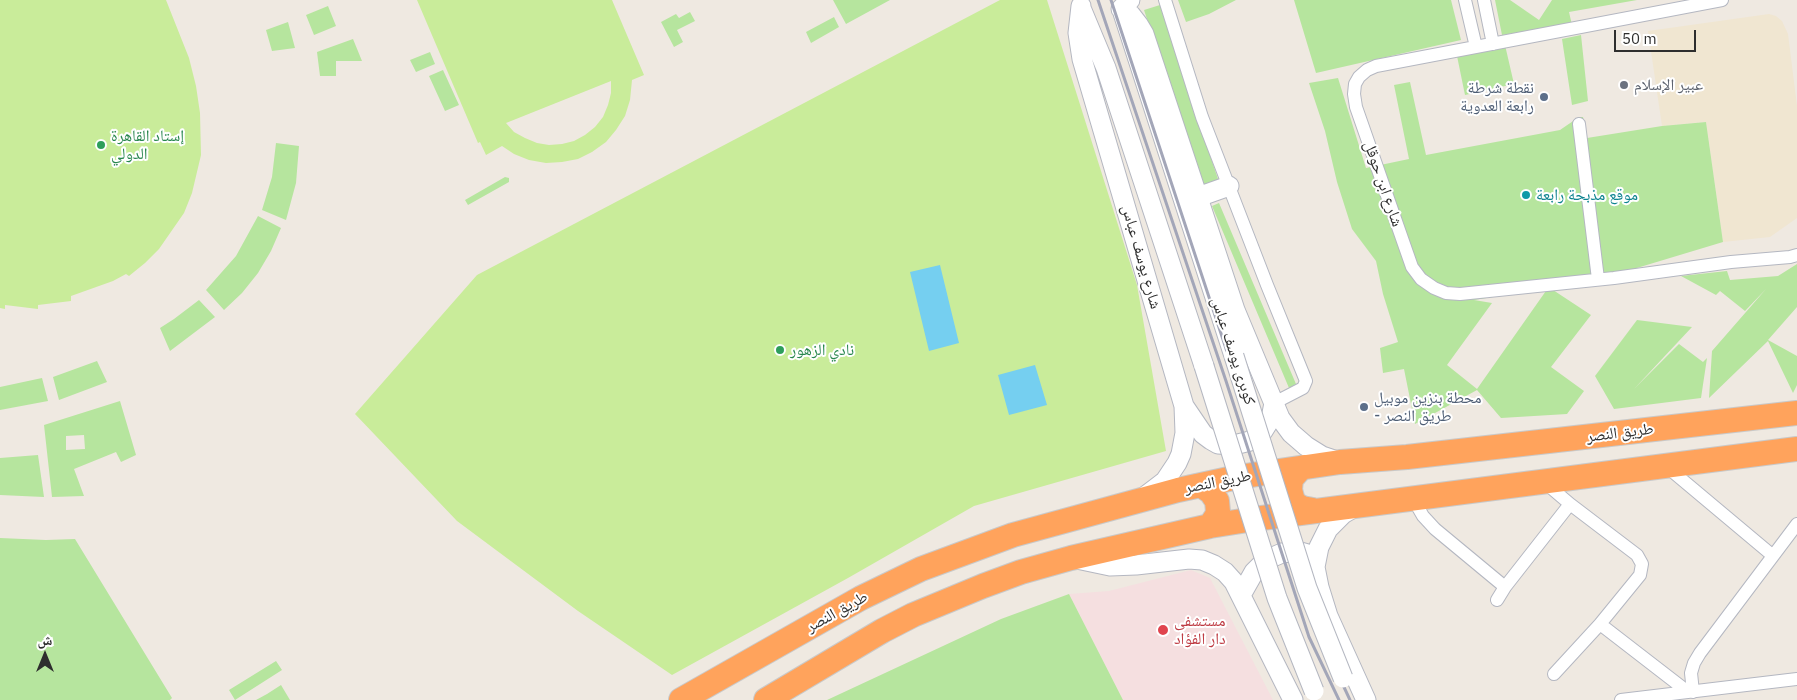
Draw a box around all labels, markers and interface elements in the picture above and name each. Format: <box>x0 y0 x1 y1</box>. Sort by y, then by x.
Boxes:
scale bar <box>1617 20 1700 52</box>
text: 50 m <box>1622 29 1657 48</box>
place label: عبير الإسلام <box>1634 75 1703 95</box>
place label: نقطة شرطة رابعة العدوية <box>1460 78 1534 116</box>
marker: عبير الإسلام <box>1618 79 1630 91</box>
marker: نقطة شرطة رابعة العدوية <box>1538 91 1550 103</box>
place label: إستاد القاهرة الدولي <box>111 126 184 164</box>
marker: إستاد القاهرة الدولي <box>95 139 107 151</box>
street label: شارع ابن حوقل <box>1359 139 1407 229</box>
place label: موقع مذبحة رابعة <box>1536 185 1638 205</box>
marker: موقع مذبحة رابعة <box>1520 189 1532 201</box>
street label: شارع يوسف عباس <box>1117 203 1165 311</box>
street label: كوبرى يوسف عباس <box>1207 295 1259 407</box>
place label: نادي الزهور <box>790 340 854 360</box>
marker: نادي الزهور <box>774 344 786 356</box>
place label: محطة بنزين موبيل - طريق النصر <box>1374 388 1482 426</box>
marker: محطة بنزين موبيل - طريق النصر <box>1358 401 1370 413</box>
street label: طريق النصر <box>1585 419 1655 447</box>
street label: طريق النصر <box>1183 466 1253 498</box>
street label: طريق النصر <box>803 587 871 637</box>
place label: مستشفى دار الفؤاد <box>1174 611 1226 649</box>
marker: مستشفى دار الفؤاد <box>1156 623 1170 637</box>
north arrow <box>20 630 70 680</box>
text: ش <box>38 631 52 649</box>

